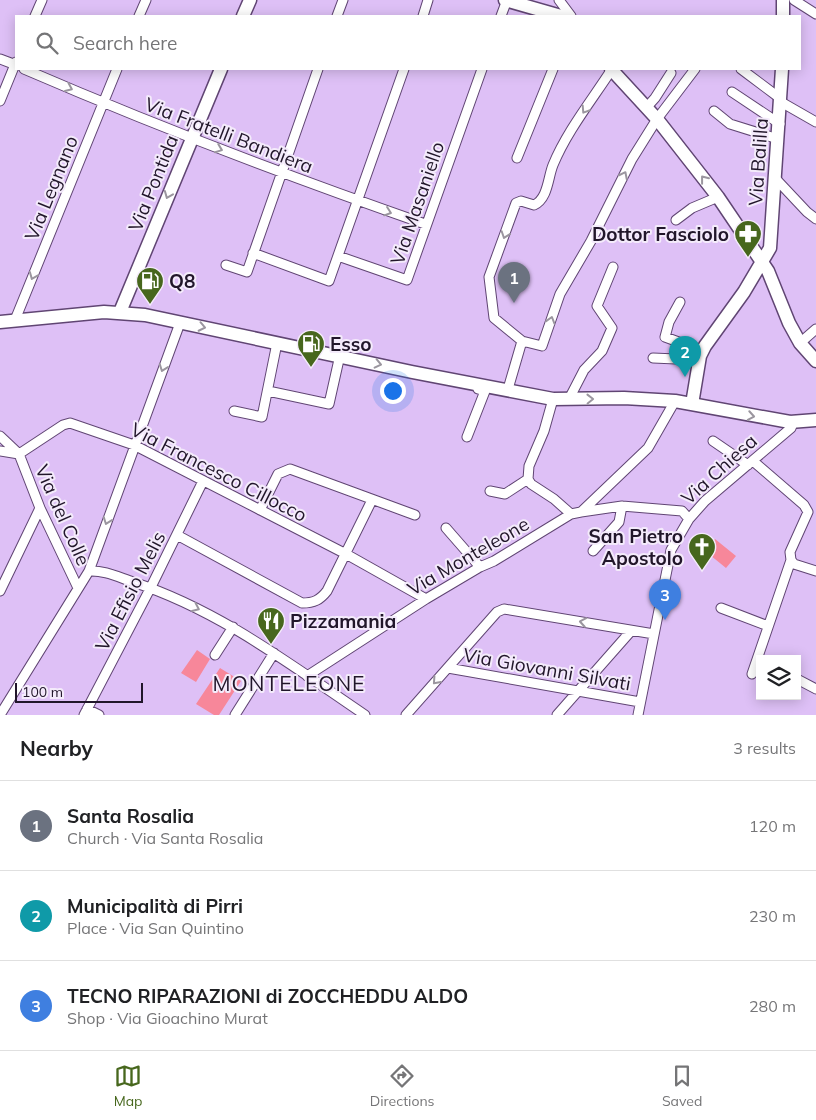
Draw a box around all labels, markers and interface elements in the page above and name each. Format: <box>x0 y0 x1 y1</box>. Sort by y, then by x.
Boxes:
search box <box>15 15 801 70</box>
icon: search <box>33 29 61 57</box>
text: Search here <box>73 31 177 55</box>
one-way arrow <box>64 82 73 93</box>
street label: Via Fratelli Bandiera <box>142 92 316 178</box>
one-way arrow <box>582 104 591 114</box>
street label: Via Balilla <box>743 117 773 207</box>
street label: Via Pontida <box>123 131 183 235</box>
street label: Via Legnano <box>19 132 83 244</box>
street label: Via Masaniello <box>385 138 449 268</box>
one-way arrow <box>214 143 223 154</box>
one-way arrow <box>618 171 628 180</box>
one-way arrow <box>701 175 710 185</box>
one-way arrow <box>164 190 174 198</box>
one-way arrow <box>384 206 392 216</box>
pharmacy icon: Dottor Fasciolo <box>733 219 763 258</box>
place label: Dottor Fasciolo <box>592 222 729 246</box>
one-way arrow <box>501 230 511 239</box>
pin: 1 <box>498 262 530 303</box>
fuel station icon: Q8 <box>135 266 165 305</box>
place label: Q8 <box>169 269 195 293</box>
one-way arrow <box>29 271 39 280</box>
one-way arrow <box>545 316 555 324</box>
one-way arrow <box>198 322 206 332</box>
fuel station icon: Esso <box>296 329 326 368</box>
place label: Esso <box>330 332 372 356</box>
pin: 2 <box>669 336 701 377</box>
one-way arrow <box>374 358 383 369</box>
one-way arrow <box>159 364 169 372</box>
your location <box>380 378 406 404</box>
one-way arrow <box>586 394 594 404</box>
one-way arrow <box>746 410 755 421</box>
street label: Via Francesco Cillocco <box>127 417 311 527</box>
street label: Via Chiesa <box>676 429 762 509</box>
street label: Via del Colle <box>30 461 96 569</box>
street label: Via Monteleone <box>403 511 533 601</box>
one-way arrow <box>103 516 113 525</box>
place label: San Pietro Apostolo <box>589 524 683 570</box>
street label: Via Efisio Melis <box>90 527 170 655</box>
church icon: San Pietro Apostolo <box>687 532 717 571</box>
pin: 3 <box>649 579 681 620</box>
one-way arrow <box>191 601 200 612</box>
restaurant icon: Pizzamania <box>256 606 286 645</box>
place label: Pizzamania <box>290 609 396 633</box>
one-way arrow <box>579 618 587 628</box>
street label: Via Giovanni Silvati <box>461 642 633 696</box>
map controls <box>756 655 801 700</box>
button: layers <box>756 655 801 700</box>
district label: MONTELEONE <box>213 670 365 696</box>
one-way arrow <box>433 676 442 685</box>
scale bar <box>15 680 142 703</box>
text: 100 m <box>22 683 63 701</box>
text: Nearby <box>20 735 93 761</box>
text: 3 results <box>733 738 796 758</box>
text: Santa Rosalia <box>67 804 194 828</box>
text: 1 <box>31 816 41 836</box>
text: 120 m <box>749 816 796 836</box>
text: Church · Via Santa Rosalia <box>67 828 263 848</box>
text: Municipalità di Pirri <box>67 894 243 918</box>
text: 2 <box>31 906 41 926</box>
text: 230 m <box>749 906 796 926</box>
text: Place · Via San Quintino <box>67 918 244 938</box>
text: TECNO RIPARAZIONI di ZOCCHEDDU ALDO <box>67 984 468 1008</box>
text: 3 <box>31 996 41 1016</box>
text: 280 m <box>749 996 796 1016</box>
text: Shop · Via Gioachino Murat <box>67 1008 268 1028</box>
tab: Map <box>114 1062 142 1110</box>
tab: Directions <box>370 1062 435 1110</box>
tab: Saved <box>662 1062 702 1110</box>

